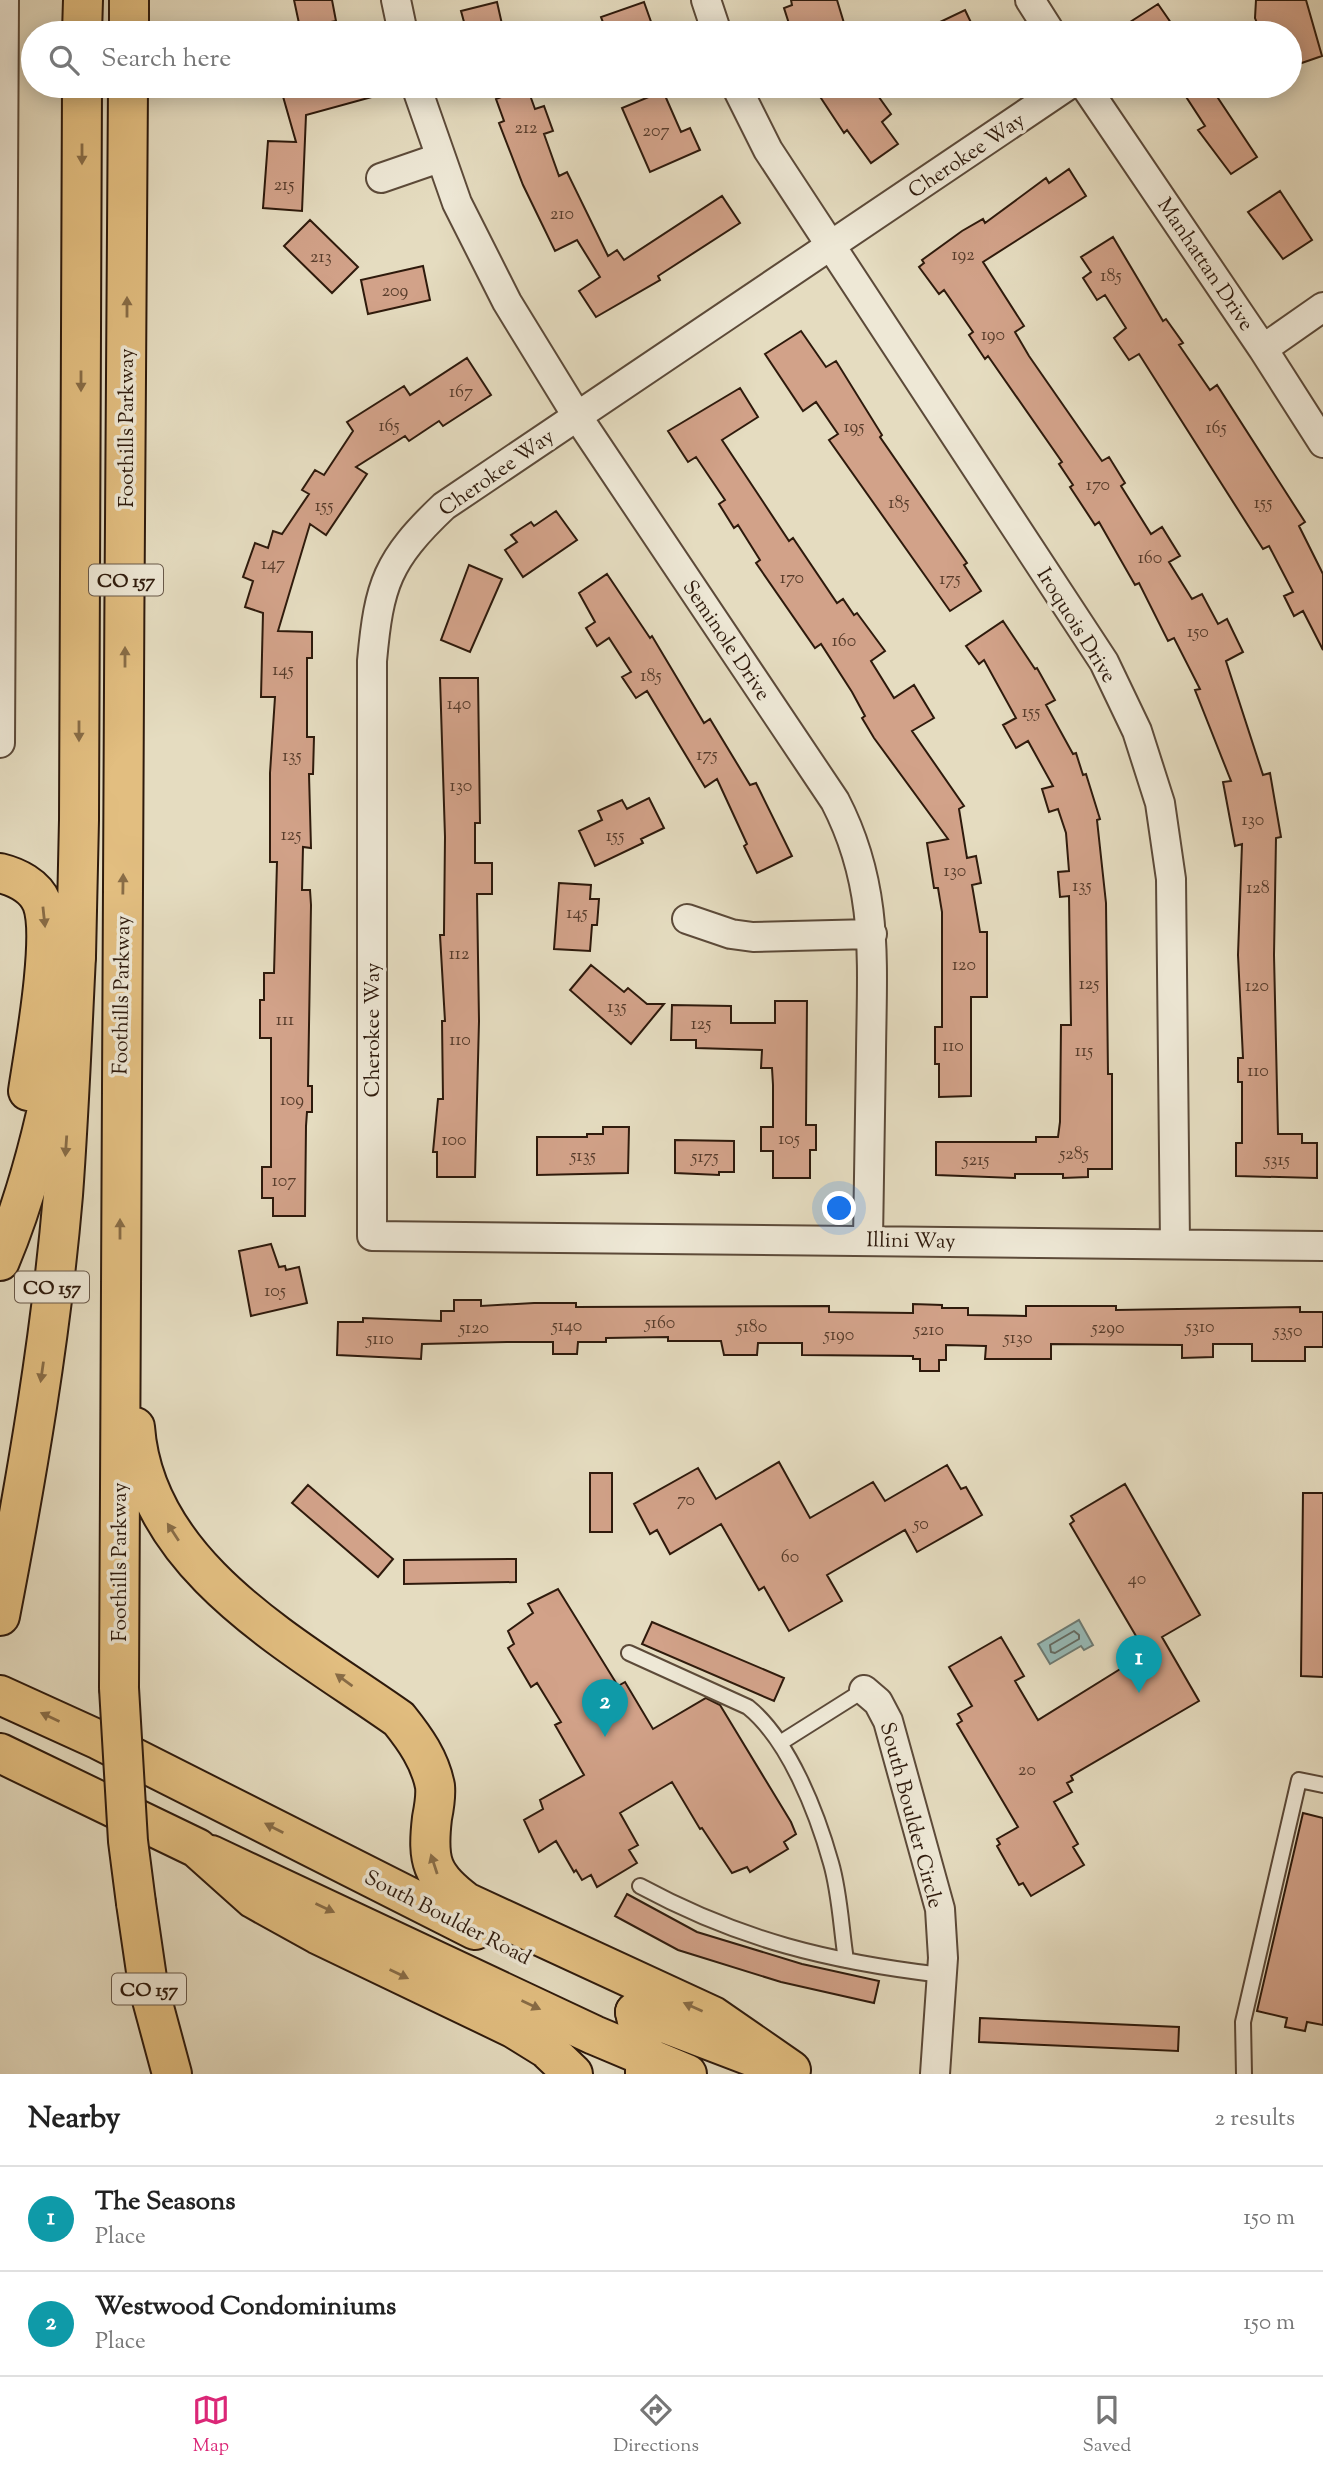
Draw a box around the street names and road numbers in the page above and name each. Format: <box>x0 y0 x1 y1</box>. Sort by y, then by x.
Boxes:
street label: Cherokee Way <box>903 106 1032 207</box>
street label: Manhattan Drive <box>1149 193 1260 338</box>
street label: Foothills Parkway <box>113 348 143 508</box>
street label: Cherokee Way <box>433 422 562 525</box>
street label: Iroquois Drive <box>1028 563 1123 689</box>
road number: CO 157 <box>89 565 163 596</box>
street label: Seminole Drive <box>674 575 777 707</box>
street label: Foothills Parkway <box>107 915 139 1075</box>
street label: Cherokee Way <box>359 962 389 1098</box>
street label: Illini Way <box>866 1226 956 1258</box>
road number: CO 157 <box>15 1272 89 1302</box>
street label: Foothills Parkway <box>106 1482 136 1642</box>
street label: South Boulder Circle <box>871 1719 949 1912</box>
street label: South Boulder Road <box>359 1864 536 1974</box>
road number: CO 157 <box>112 1974 186 2005</box>

